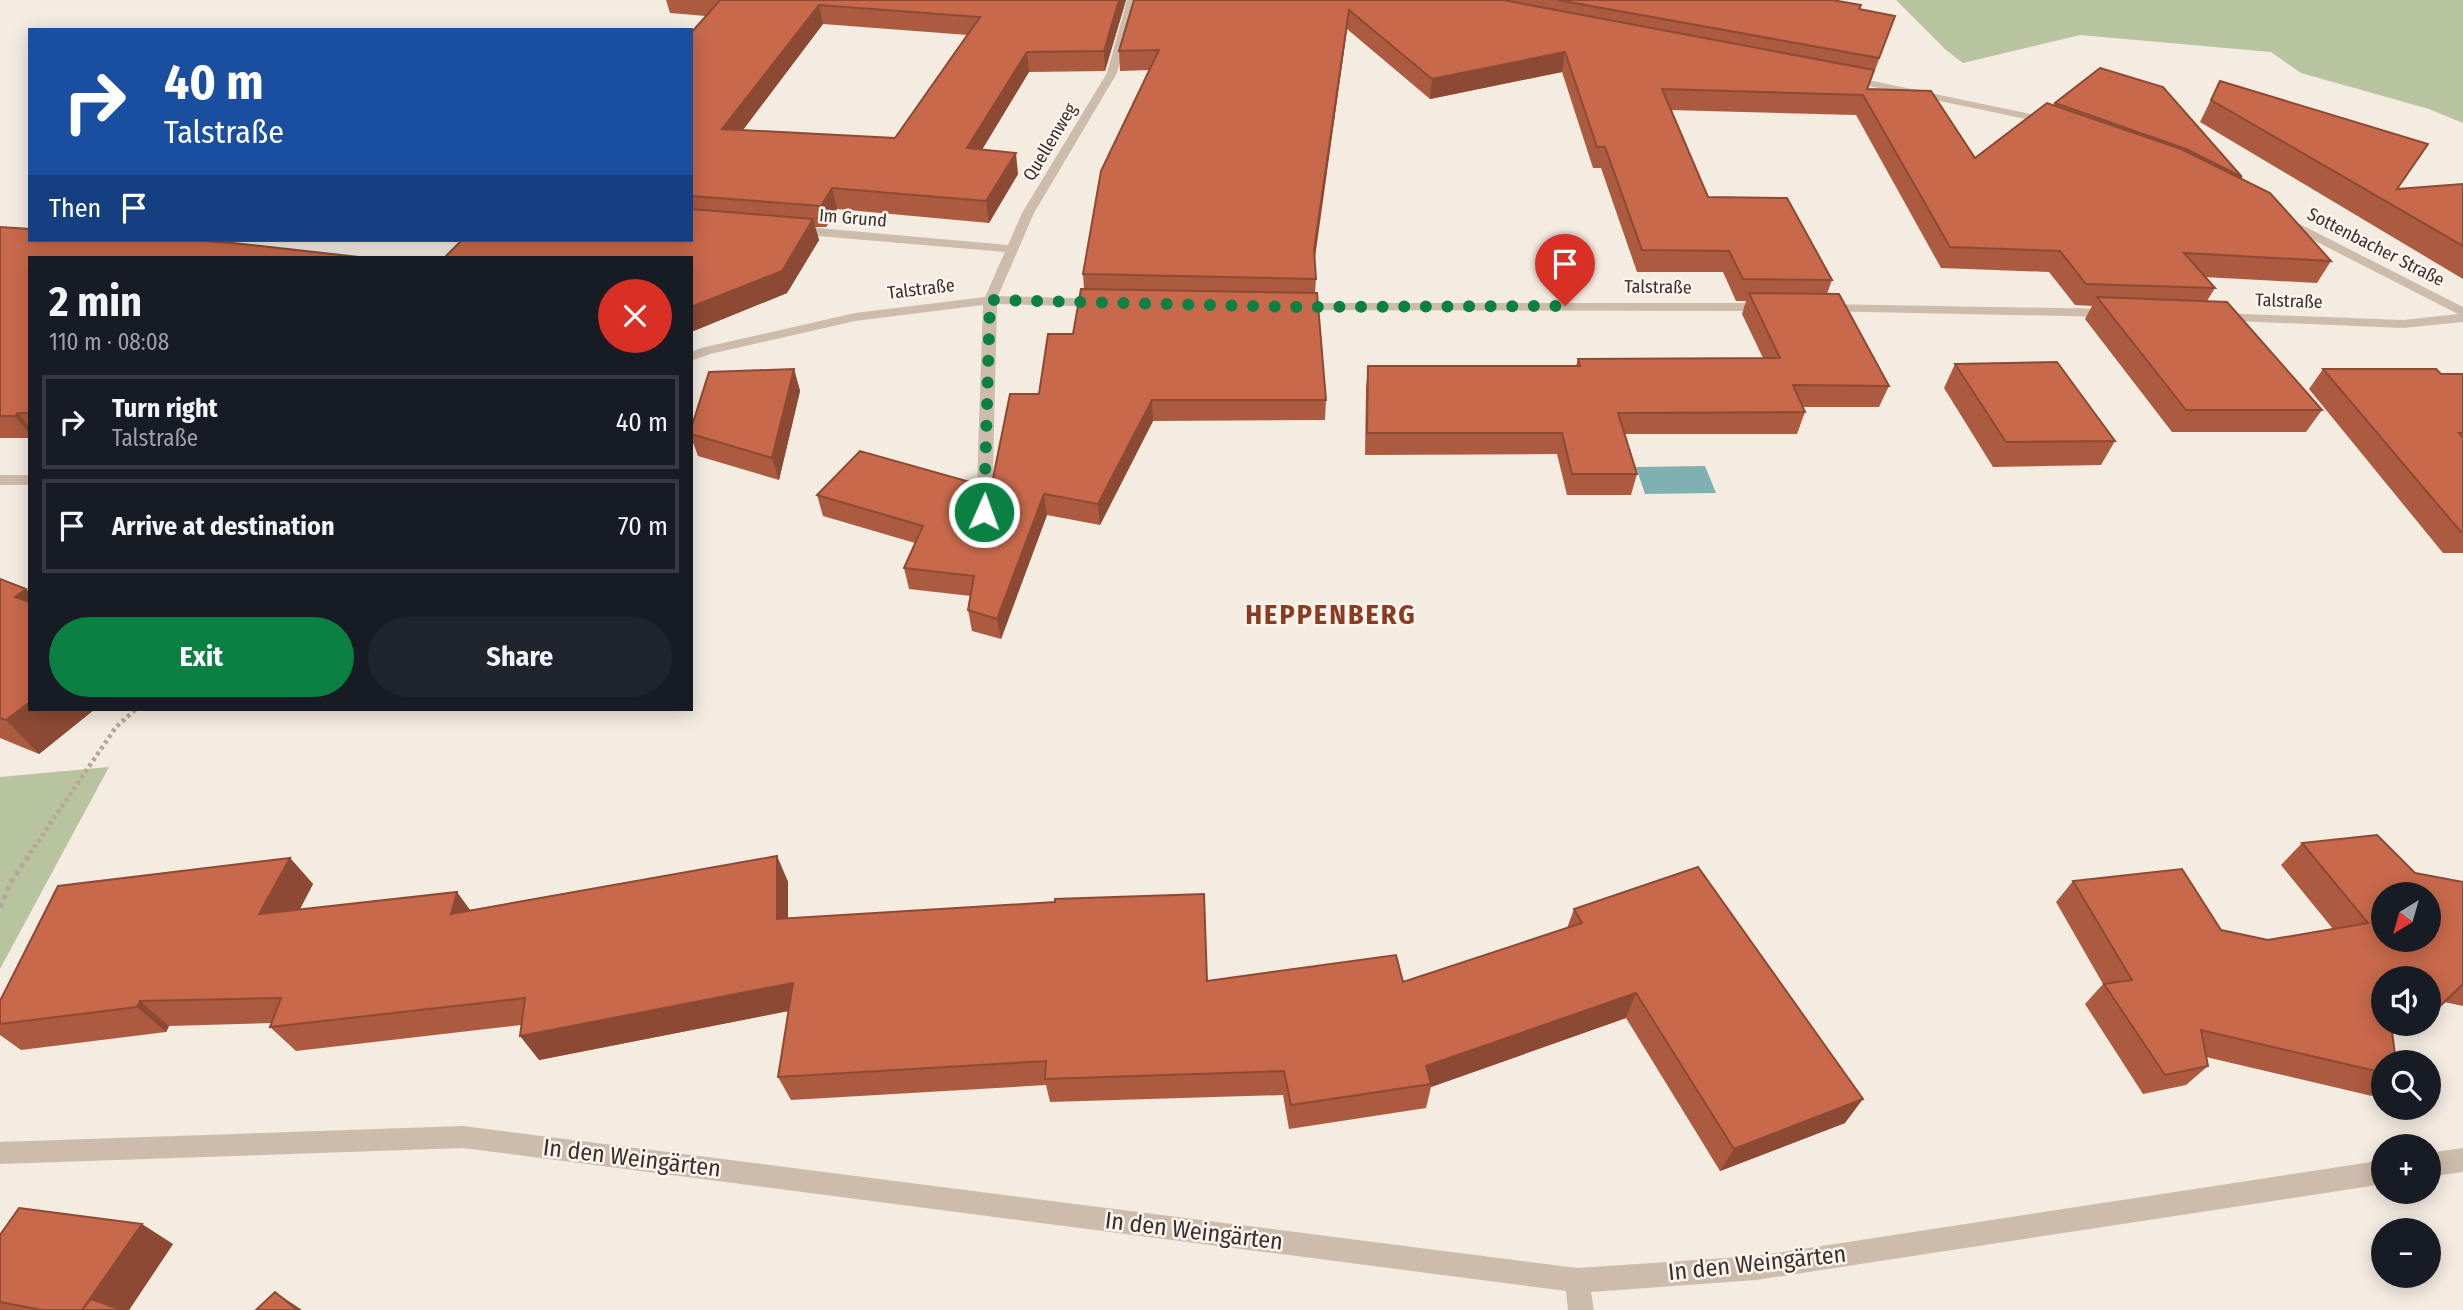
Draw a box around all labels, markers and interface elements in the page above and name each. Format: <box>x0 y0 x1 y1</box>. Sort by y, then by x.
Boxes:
text: 40 m <box>164 53 264 112</box>
icon: right <box>49 56 140 147</box>
street label: Quellenweg <box>1018 99 1082 185</box>
text: Talstraße <box>164 113 284 151</box>
icon: arrive <box>115 189 153 227</box>
text: Then <box>49 193 101 224</box>
street label: Sottenbacher Straße <box>2304 203 2448 291</box>
street label: Im Grund <box>818 204 888 232</box>
pin <box>1535 234 1595 306</box>
icon: arrive <box>1546 245 1584 283</box>
street label: Talstraße <box>886 274 956 304</box>
street label: Talstraße <box>1624 275 1692 299</box>
text: 2 min <box>49 277 142 327</box>
button: close <box>598 279 672 353</box>
street label: Talstraße <box>2255 289 2323 313</box>
text: 110 m · 08:08 <box>49 328 169 356</box>
text: Turn right <box>112 393 218 424</box>
icon: right <box>53 403 91 441</box>
text: 40 m <box>616 407 668 438</box>
text: Talstraße <box>112 424 198 452</box>
position arrow <box>947 475 1021 549</box>
icon: arrive <box>53 507 91 545</box>
text: Arrive at destination <box>112 511 335 542</box>
text: 70 m <box>618 511 668 542</box>
district label: HEPPENBERG <box>1245 598 1417 631</box>
button: Exit <box>49 617 354 697</box>
button: Share <box>368 617 672 697</box>
north arrow <box>2371 882 2441 952</box>
map controls <box>2371 882 2441 1288</box>
button: sound <box>2371 966 2441 1036</box>
button: search <box>2371 1050 2441 1120</box>
street label: In den Weingärten <box>542 1133 722 1183</box>
button: + <box>2371 1134 2441 1204</box>
street label: In den Weingärten <box>1104 1206 1284 1256</box>
button: − <box>2371 1218 2441 1288</box>
street label: In den Weingärten <box>1667 1240 1847 1286</box>

